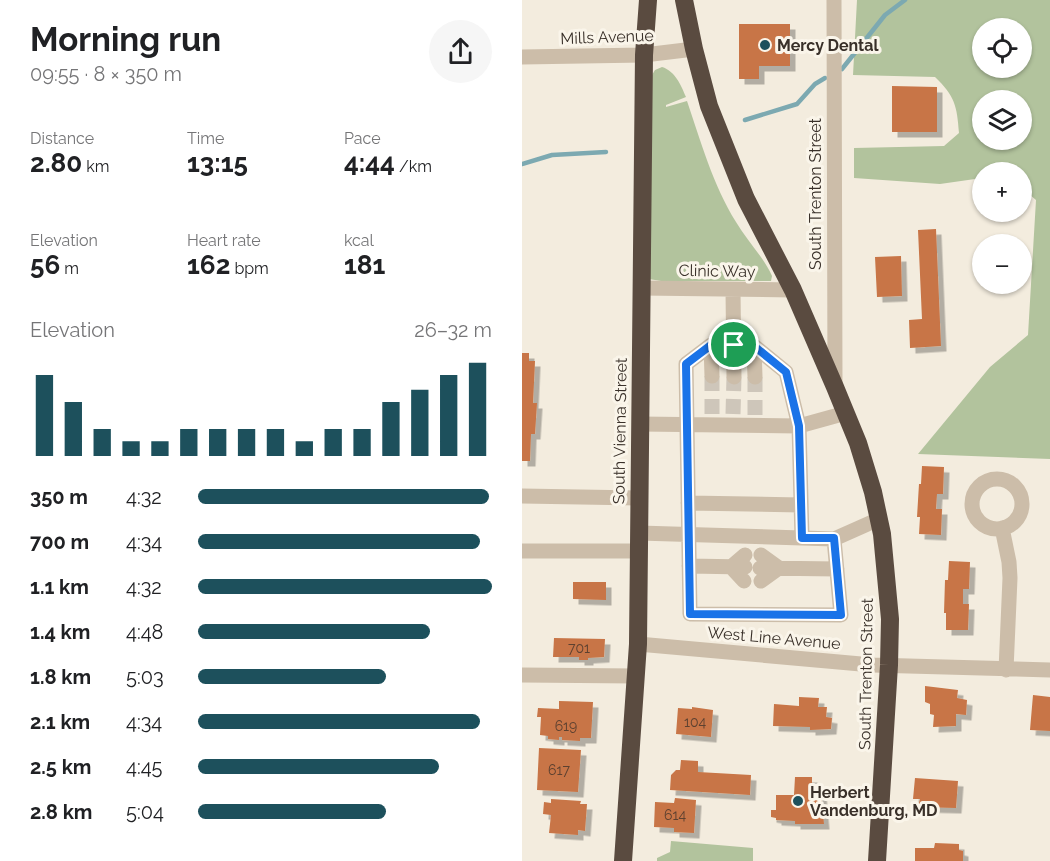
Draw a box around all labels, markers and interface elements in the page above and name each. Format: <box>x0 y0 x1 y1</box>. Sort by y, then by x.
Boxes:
map controls <box>972 18 1032 294</box>
button: locate <box>972 18 1032 78</box>
text: Morning run <box>30 20 221 59</box>
button: share <box>429 20 492 83</box>
street label: Mills Avenue <box>560 26 654 48</box>
place label: Mercy Dental <box>777 36 879 55</box>
marker: Mercy Dental <box>758 38 772 52</box>
text: 09:55 · 8 × 350 m <box>30 62 182 86</box>
button: layers <box>972 90 1032 150</box>
street label: South Trenton Street <box>806 117 825 270</box>
text: Distance <box>30 129 94 148</box>
text: Time <box>187 129 224 148</box>
text: Pace <box>344 129 381 148</box>
text: 2.80 <box>30 148 82 178</box>
text: 13:15 <box>187 148 248 178</box>
text: 4:44 <box>344 148 395 178</box>
text: km <box>82 157 109 176</box>
text: /km <box>395 157 432 176</box>
button: + <box>972 162 1032 222</box>
text: Elevation <box>30 231 98 250</box>
text: Heart rate <box>187 231 261 250</box>
text: kcal <box>344 231 374 250</box>
button: − <box>972 234 1032 294</box>
text: 56 <box>30 250 60 280</box>
text: 162 <box>187 250 230 280</box>
text: 181 <box>344 250 385 280</box>
text: m <box>60 259 79 278</box>
text: bpm <box>230 259 269 278</box>
street label: Clinic Way <box>678 261 756 281</box>
text: Elevation <box>30 318 115 342</box>
text: 26–32 m <box>414 318 492 342</box>
pin <box>708 319 759 370</box>
icon: arrive <box>717 328 750 361</box>
street label: South Vienna Street <box>609 357 631 504</box>
text: 350 m <box>30 485 88 509</box>
text: 4:32 <box>126 485 162 509</box>
text: 700 m <box>30 530 89 554</box>
text: 4:34 <box>126 530 162 554</box>
text: 1.1 km <box>30 575 89 599</box>
text: 4:32 <box>126 575 162 599</box>
street label: South Trenton Street <box>855 597 877 750</box>
text: 1.4 km <box>30 620 90 644</box>
text: 4:48 <box>126 620 163 644</box>
street label: West Line Avenue <box>707 623 841 653</box>
house number: 701 <box>568 640 590 656</box>
text: 1.8 km <box>30 665 91 689</box>
text: 5:03 <box>126 665 164 689</box>
text: 2.1 km <box>30 710 90 734</box>
text: 4:34 <box>126 710 162 734</box>
house number: 104 <box>684 714 706 730</box>
house number: 619 <box>555 718 577 734</box>
text: 2.5 km <box>30 755 91 779</box>
text: 4:45 <box>126 755 163 779</box>
house number: 617 <box>548 762 570 778</box>
place label: Herbert Vandenburg, MD <box>810 783 937 820</box>
marker: Herbert Vandenburg, MD <box>791 794 805 808</box>
text: 2.8 km <box>30 800 92 824</box>
text: 5:04 <box>126 800 164 824</box>
house number: 614 <box>664 807 686 823</box>

